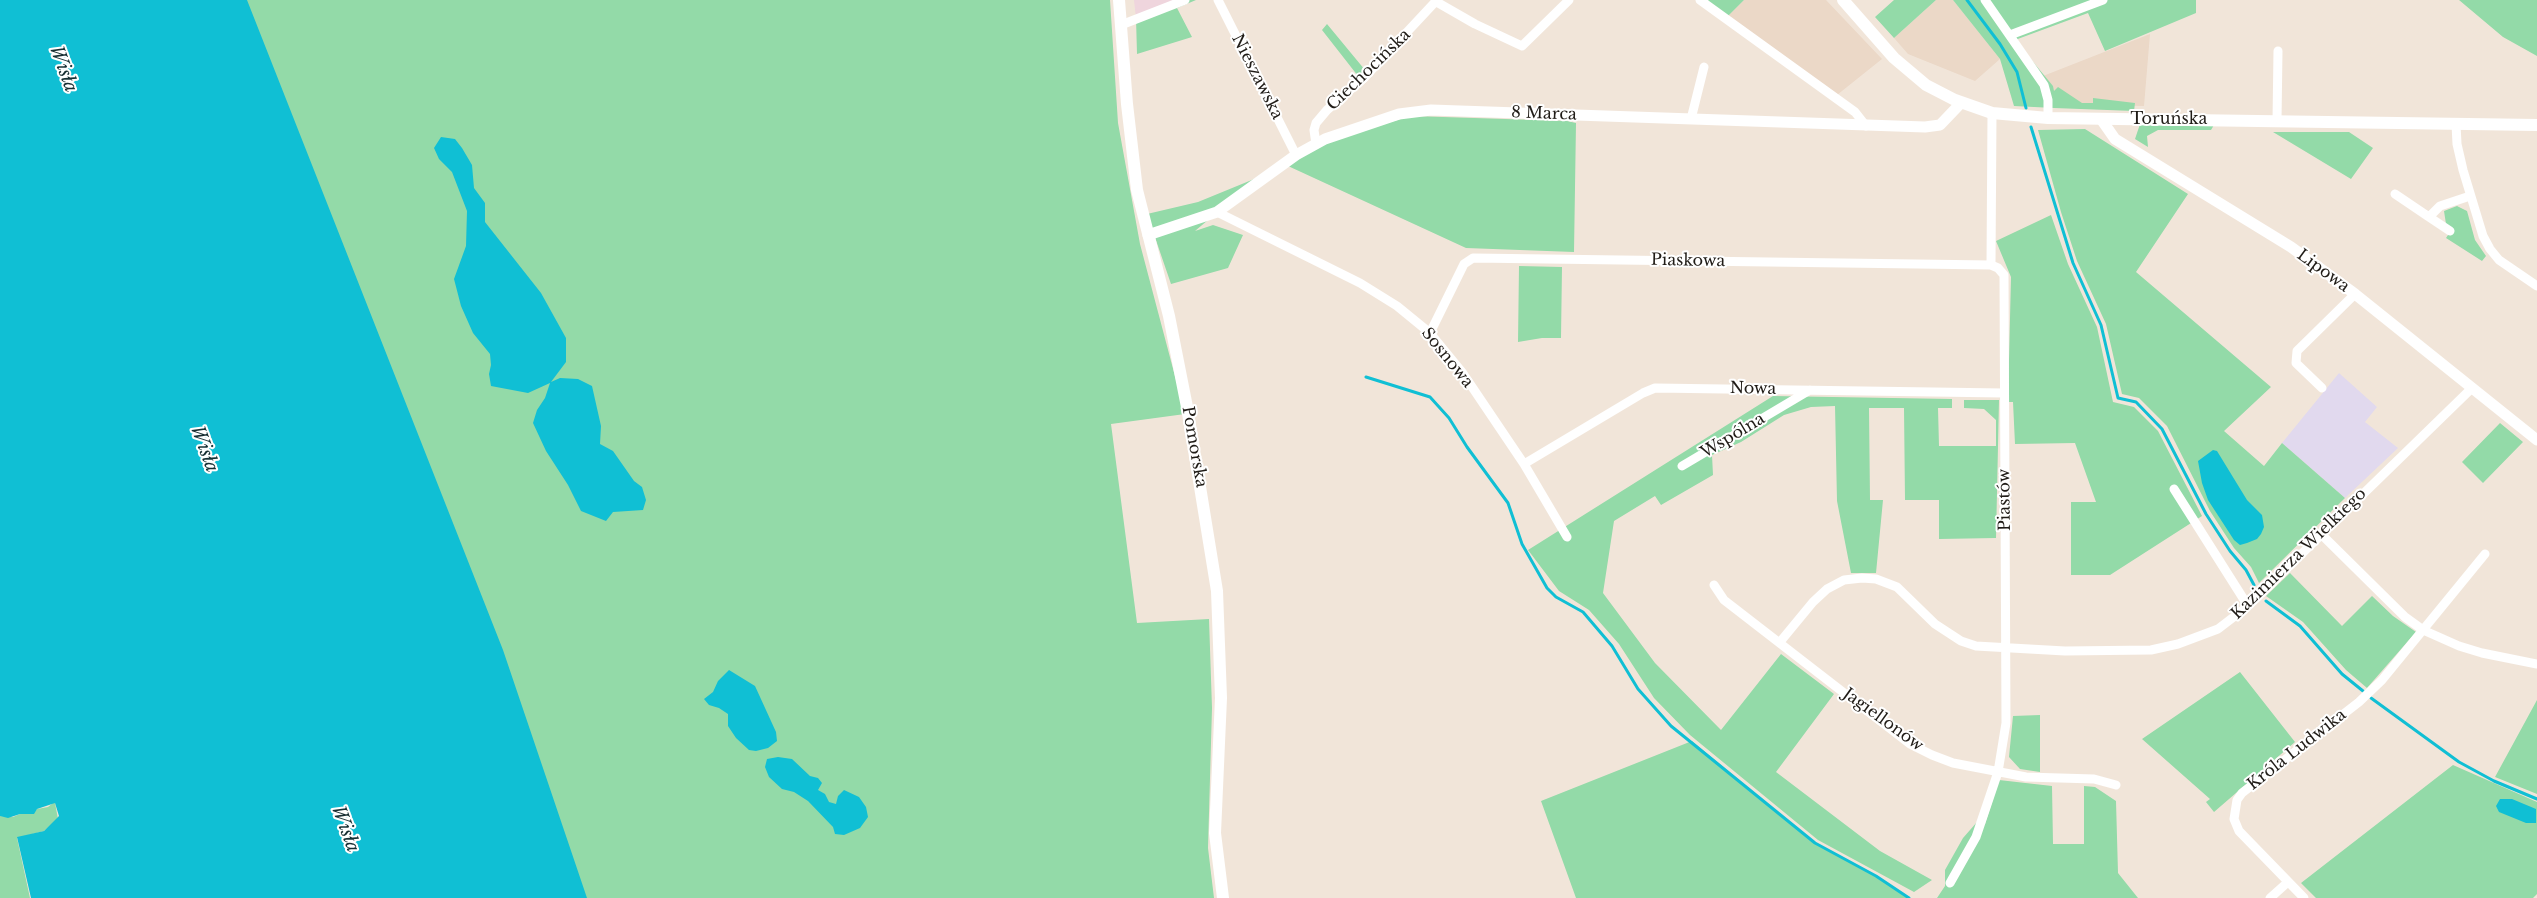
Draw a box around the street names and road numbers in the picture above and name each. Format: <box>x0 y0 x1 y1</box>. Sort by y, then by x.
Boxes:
street label: Ciechocińska <box>1323 25 1415 115</box>
street label: Nieszawska <box>1227 31 1287 123</box>
street label: 8 Marca <box>1511 103 1577 125</box>
street label: Toruńska <box>2131 109 2207 129</box>
street label: Lipowa <box>2293 245 2353 297</box>
street label: Piaskowa <box>1651 251 1725 271</box>
street label: Sosnowa <box>1417 324 1477 392</box>
street label: Nowa <box>1730 379 1776 399</box>
street label: Pomorska <box>1177 405 1211 489</box>
street label: Wspólna <box>1698 409 1768 463</box>
street label: Piastów <box>1995 469 2015 531</box>
street label: Kazimierza Wielkiego <box>2227 484 2371 624</box>
street label: Jagiellonów <box>1839 684 1927 756</box>
street label: Króla Ludwika <box>2244 706 2350 794</box>

